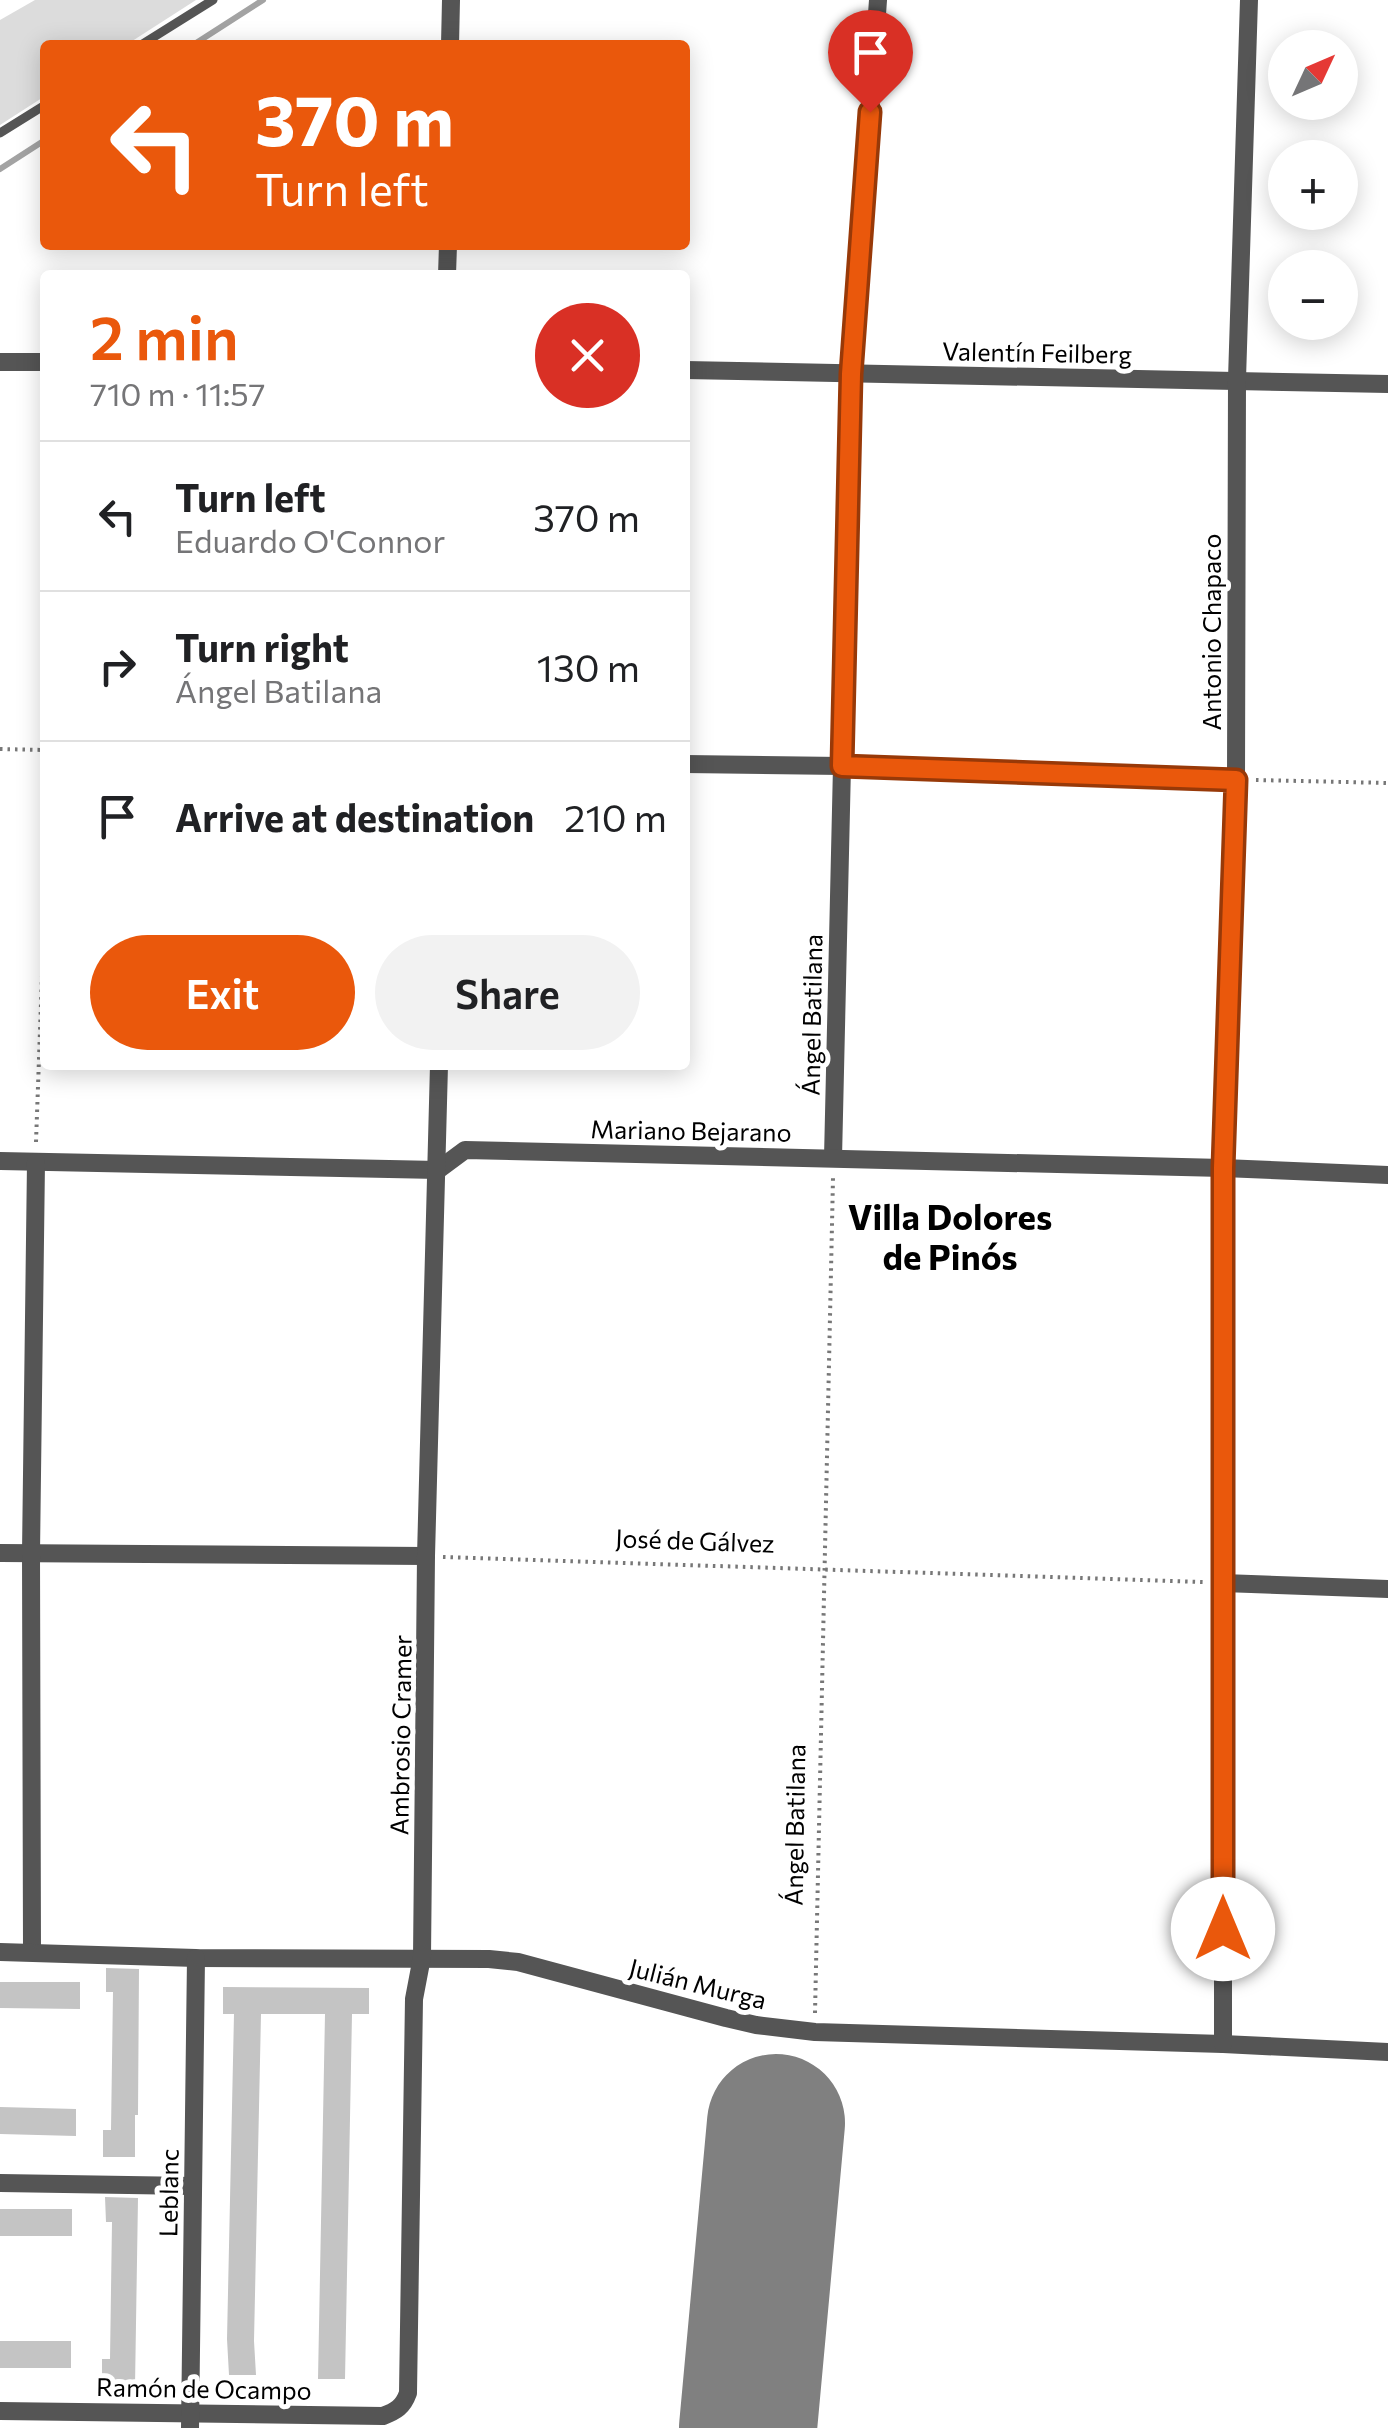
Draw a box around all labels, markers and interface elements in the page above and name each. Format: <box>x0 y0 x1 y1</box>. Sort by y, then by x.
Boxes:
pin <box>828 10 913 113</box>
icon: arrive <box>843 25 898 80</box>
north arrow <box>1268 30 1358 120</box>
map controls <box>1268 30 1358 340</box>
text: 370 m <box>255 75 454 160</box>
icon: left <box>90 80 220 210</box>
button: + <box>1268 140 1358 230</box>
text: Turn left <box>255 160 429 215</box>
button: − <box>1268 250 1358 340</box>
text: 2 min <box>90 299 239 372</box>
button: close <box>535 303 640 408</box>
street label: Valentín Feilberg <box>942 335 1133 369</box>
text: 710 m · 11:57 <box>90 373 266 413</box>
text: Turn left <box>175 473 326 520</box>
icon: left <box>90 489 145 544</box>
text: 370 m <box>533 493 640 540</box>
text: Eduardo O'Connor <box>175 520 445 560</box>
street label: Antonio Chapaco <box>1196 534 1226 730</box>
text: Turn right <box>175 623 349 670</box>
icon: right <box>90 639 145 694</box>
text: 130 m <box>537 643 640 690</box>
text: Ángel Batilana <box>175 670 382 710</box>
icon: arrive <box>90 789 145 844</box>
text: Arrive at destination <box>175 793 534 840</box>
text: 210 m <box>564 793 667 840</box>
street label: Ángel Batilana <box>795 934 827 1096</box>
button: Exit <box>90 935 355 1050</box>
button: Share <box>375 935 640 1050</box>
street label: Mariano Bejarano <box>590 1113 792 1147</box>
district label: Villa Dolores de Pinós <box>848 1194 1052 1277</box>
street label: José de Gálvez <box>615 1522 775 1558</box>
street label: Ambrosio Cramer <box>383 1634 417 1836</box>
street label: Ángel Batilana <box>778 1744 810 1906</box>
position arrow <box>1171 1877 1275 1981</box>
street label: Julián Murga <box>626 1951 770 2015</box>
street label: Leblanc <box>152 2149 184 2237</box>
street label: Ramón de Ocampo <box>96 2371 312 2405</box>

